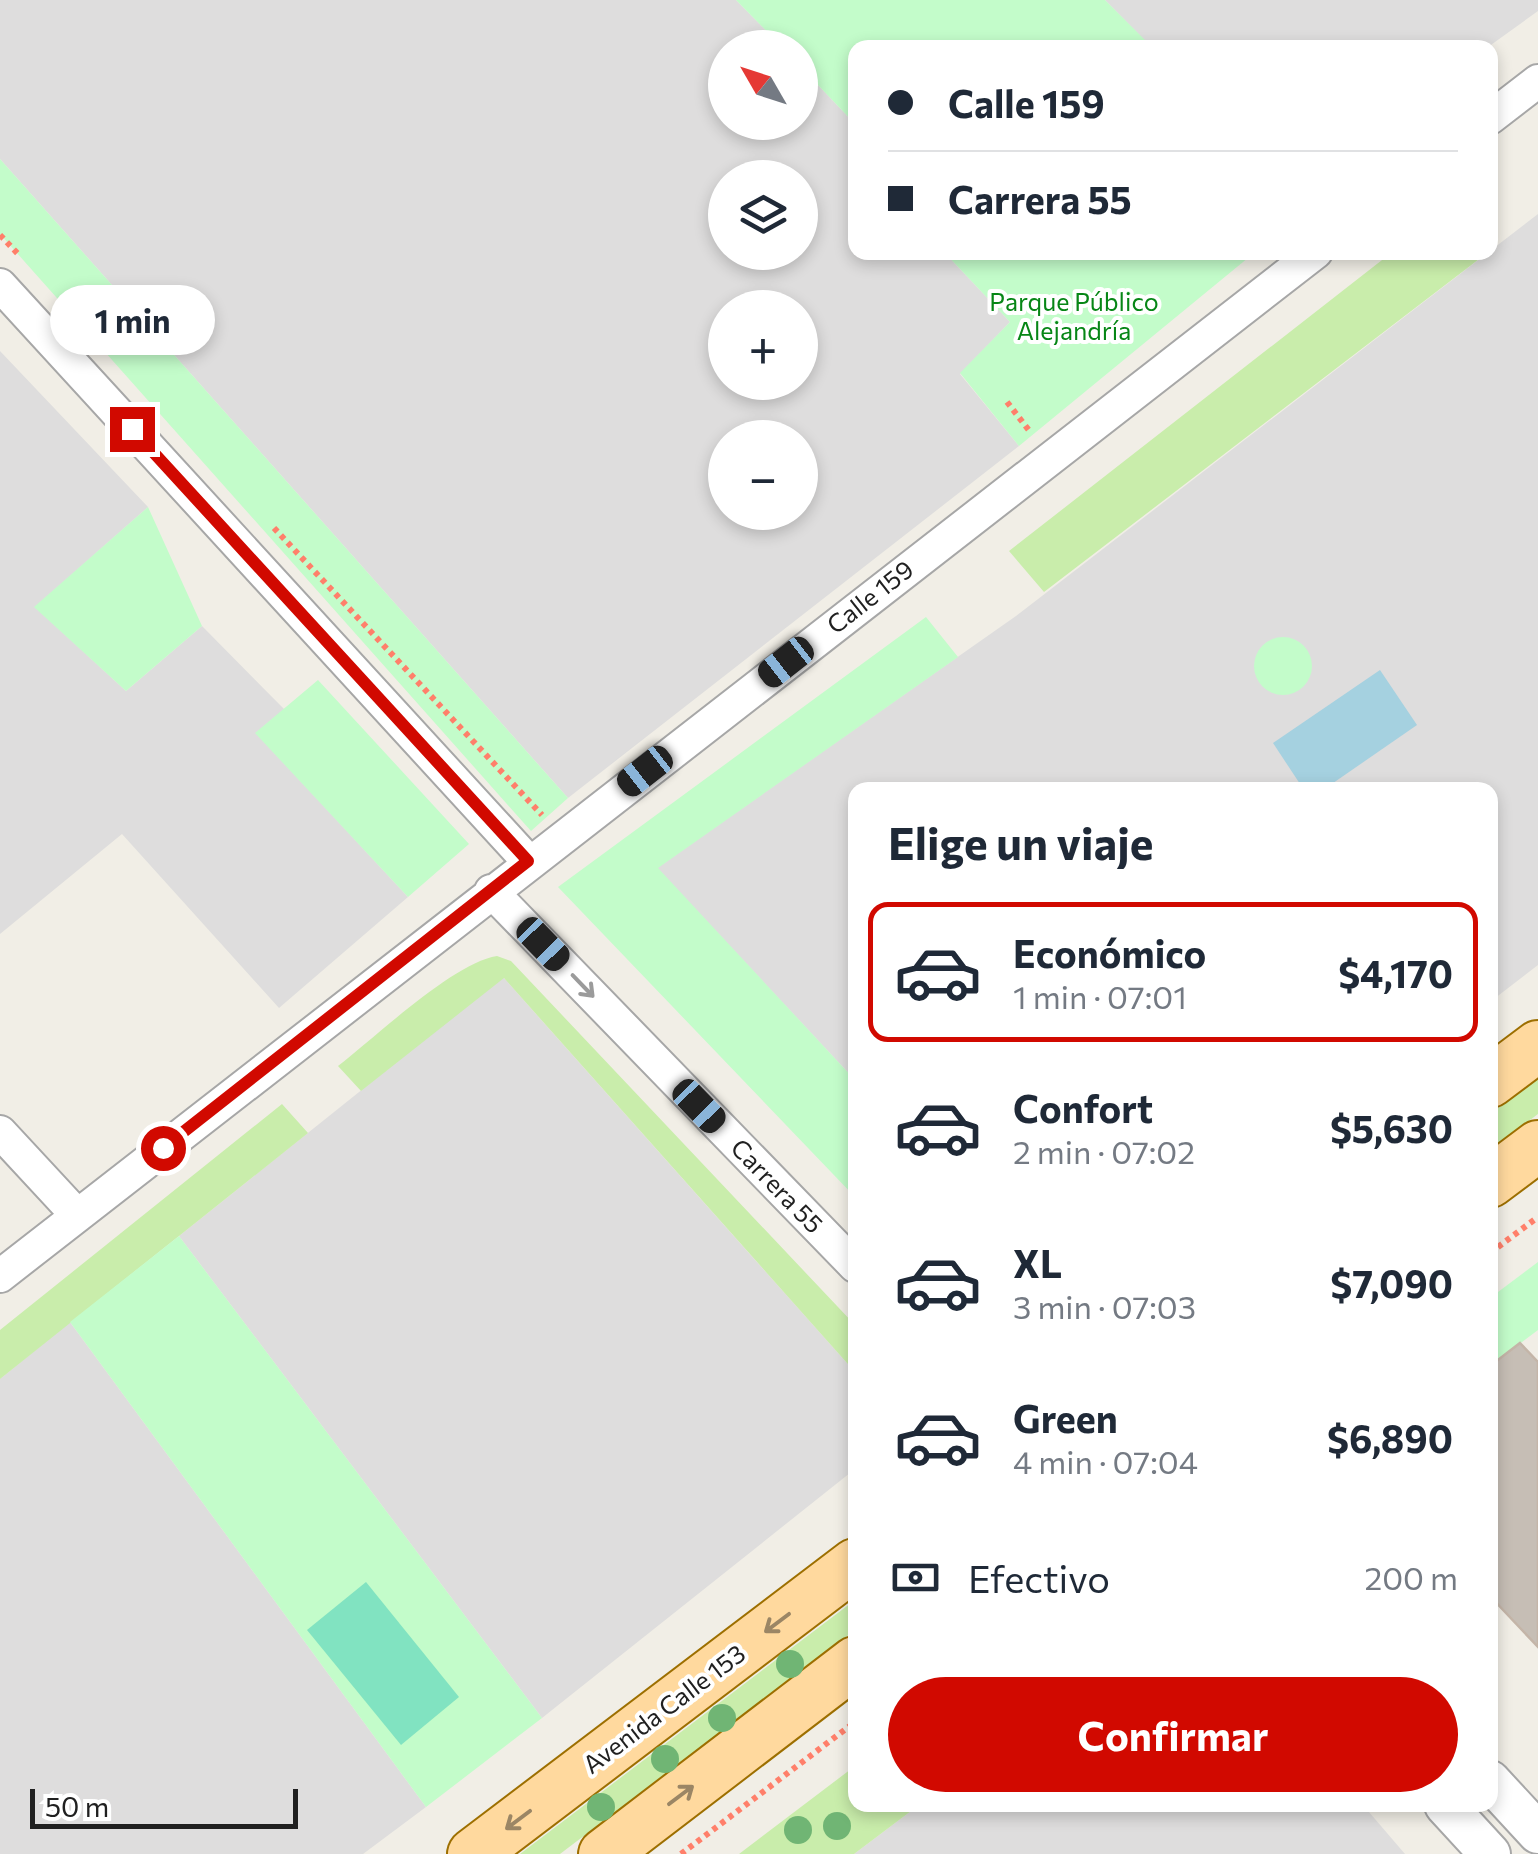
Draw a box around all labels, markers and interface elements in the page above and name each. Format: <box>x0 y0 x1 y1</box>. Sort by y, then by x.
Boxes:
north arrow <box>708 30 818 140</box>
map controls <box>708 30 818 530</box>
text: Calle 159 <box>948 79 1105 126</box>
button: layers <box>708 160 818 270</box>
text: Carrera 55 <box>948 175 1132 222</box>
callout: 1 min <box>49 284 214 354</box>
park label: Parque Público Alejandría <box>989 286 1159 345</box>
button: + <box>708 290 818 400</box>
text: 1 min <box>95 300 170 340</box>
route end <box>110 407 155 452</box>
button: − <box>708 420 818 530</box>
street label: Calle 159 <box>820 553 918 639</box>
car <box>753 632 819 692</box>
car <box>612 741 678 801</box>
text: Elige un viaje <box>888 814 1153 869</box>
car <box>511 912 575 976</box>
icon: car <box>893 927 983 1017</box>
text: Económico <box>1013 929 1206 976</box>
text: $4,170 <box>1338 949 1453 996</box>
one-way arrow <box>571 973 595 997</box>
text: 1 min · 07:01 <box>1013 976 1187 1016</box>
car <box>667 1074 731 1138</box>
icon: car <box>893 1082 983 1172</box>
text: Confort <box>1013 1084 1153 1131</box>
text: $5,630 <box>1330 1104 1453 1151</box>
route start <box>141 1126 186 1171</box>
text: 2 min · 07:02 <box>1013 1131 1195 1171</box>
street label: Carrera 55 <box>726 1132 830 1239</box>
icon: car <box>893 1237 983 1327</box>
text: XL <box>1013 1239 1062 1286</box>
text: $7,090 <box>1330 1259 1453 1306</box>
text: 3 min · 07:03 <box>1013 1286 1196 1326</box>
icon: car <box>893 1392 983 1482</box>
text: Green <box>1013 1394 1118 1441</box>
text: $6,890 <box>1327 1414 1453 1461</box>
text: 4 min · 07:04 <box>1013 1441 1198 1481</box>
icon: cash <box>888 1550 943 1605</box>
text: Efectivo <box>968 1554 1110 1601</box>
text: 200 m <box>1365 1557 1458 1597</box>
one-way arrow <box>764 1613 791 1634</box>
street label: Avenida Calle 153 <box>576 1638 750 1779</box>
button: Confirmar <box>888 1677 1458 1792</box>
scale bar <box>30 1784 298 1828</box>
one-way arrow <box>667 1785 694 1806</box>
text: 50 m <box>45 1789 109 1823</box>
one-way arrow <box>506 1808 532 1830</box>

